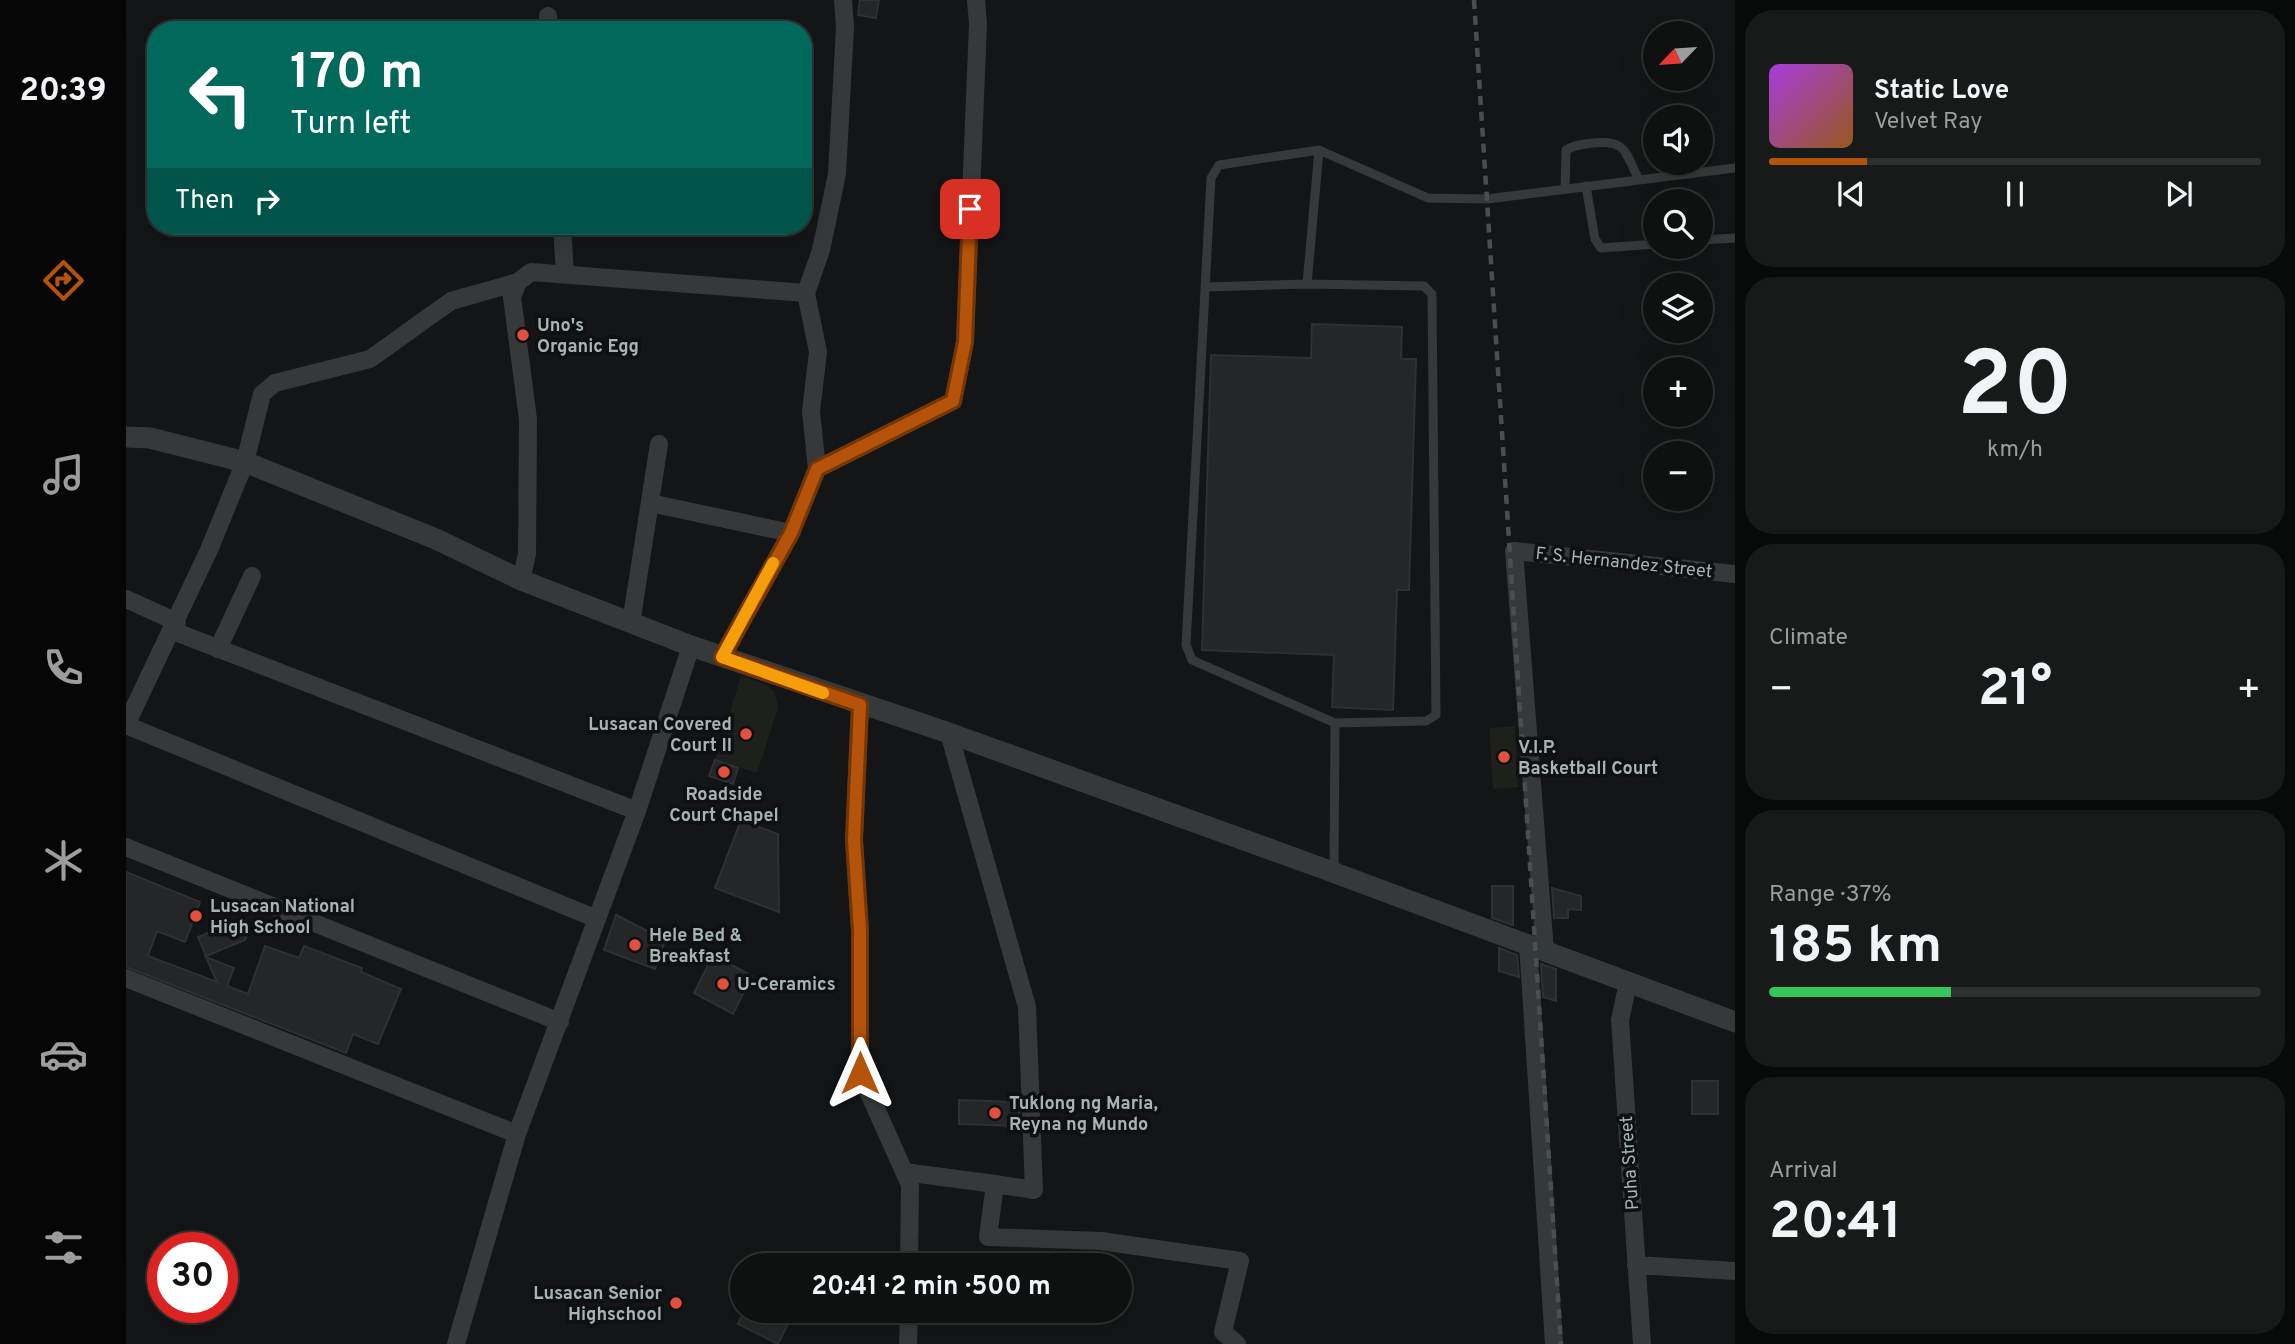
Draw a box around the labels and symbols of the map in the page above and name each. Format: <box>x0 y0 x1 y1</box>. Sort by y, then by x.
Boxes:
north arrow <box>1643 21 1713 91</box>
pin <box>940 179 1000 239</box>
place label: Uno's Organic Egg <box>537 315 639 359</box>
marker: Uno's Organic Egg <box>515 327 531 343</box>
street label: F. S. Hernandez Street <box>1534 543 1713 584</box>
place label: Lusacan Covered Court II <box>588 714 732 758</box>
marker: Lusacan Covered Court II <box>738 726 754 742</box>
place label: V.I.P. Basketball Court <box>1518 737 1658 781</box>
marker: V.I.P. Basketball Court <box>1496 749 1512 765</box>
marker: Roadside Court Chapel <box>716 764 732 780</box>
place label: Roadside Court Chapel <box>669 784 779 828</box>
place label: Lusacan National High School <box>210 896 355 940</box>
marker: Lusacan National High School <box>188 908 204 924</box>
place label: Hele Bed & Breakfast <box>649 925 743 969</box>
marker: Hele Bed & Breakfast <box>627 937 643 953</box>
place label: U-Ceramics <box>737 974 836 997</box>
marker: U-Ceramics <box>715 976 731 992</box>
position arrow <box>823 1036 897 1110</box>
place label: Tuklong ng Maria, Reyna ng Mundo <box>1009 1093 1158 1137</box>
marker: Tuklong ng Maria, Reyna ng Mundo <box>987 1105 1003 1121</box>
street label: Puha Street <box>1616 1115 1645 1211</box>
speed limit sign: 30 <box>147 1232 238 1323</box>
place label: Lusacan Senior Highschool <box>533 1283 662 1327</box>
marker: Lusacan Senior Highschool <box>668 1295 684 1311</box>

